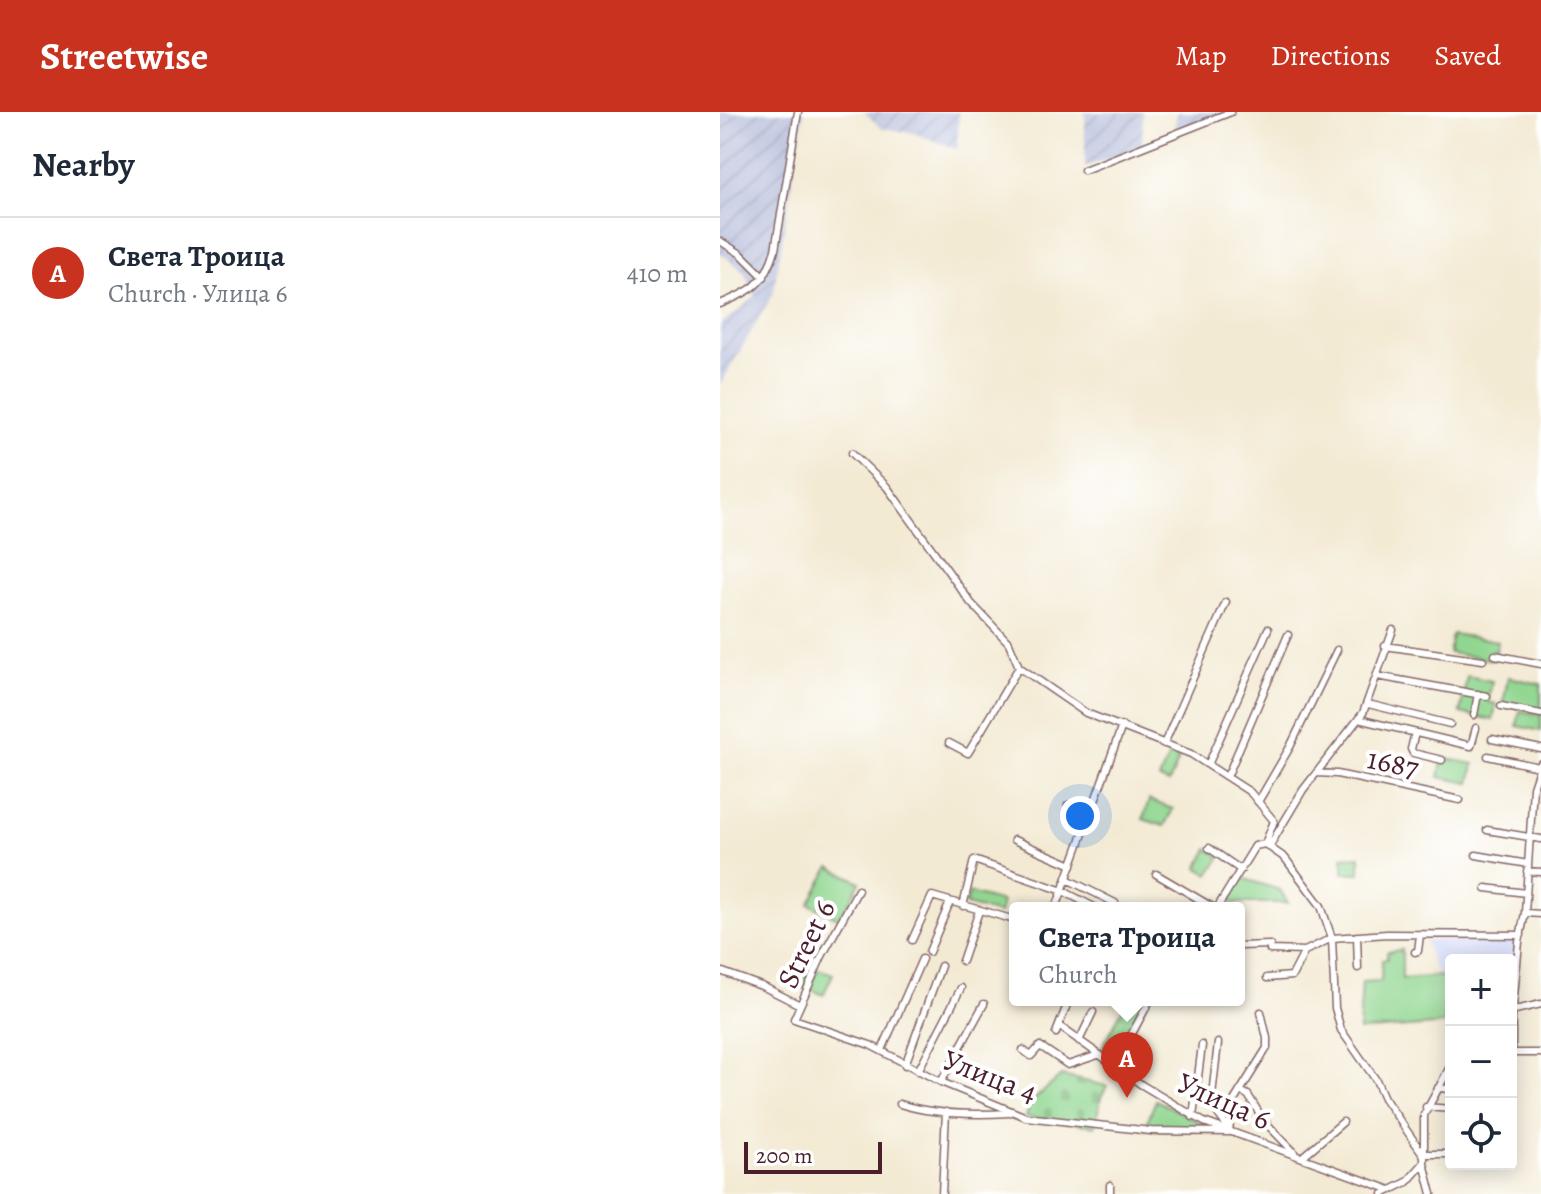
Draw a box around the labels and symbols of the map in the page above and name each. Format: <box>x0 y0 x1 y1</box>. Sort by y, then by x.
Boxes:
street label: 1687 <box>1364 738 1423 788</box>
your location <box>1060 796 1100 836</box>
street label: Street 6 <box>768 893 844 995</box>
pin: A <box>1101 1032 1153 1098</box>
street label: Улица 4 <box>937 1040 1043 1112</box>
street label: Улица 6 <box>1171 1063 1277 1139</box>
scale bar <box>744 1138 882 1174</box>

